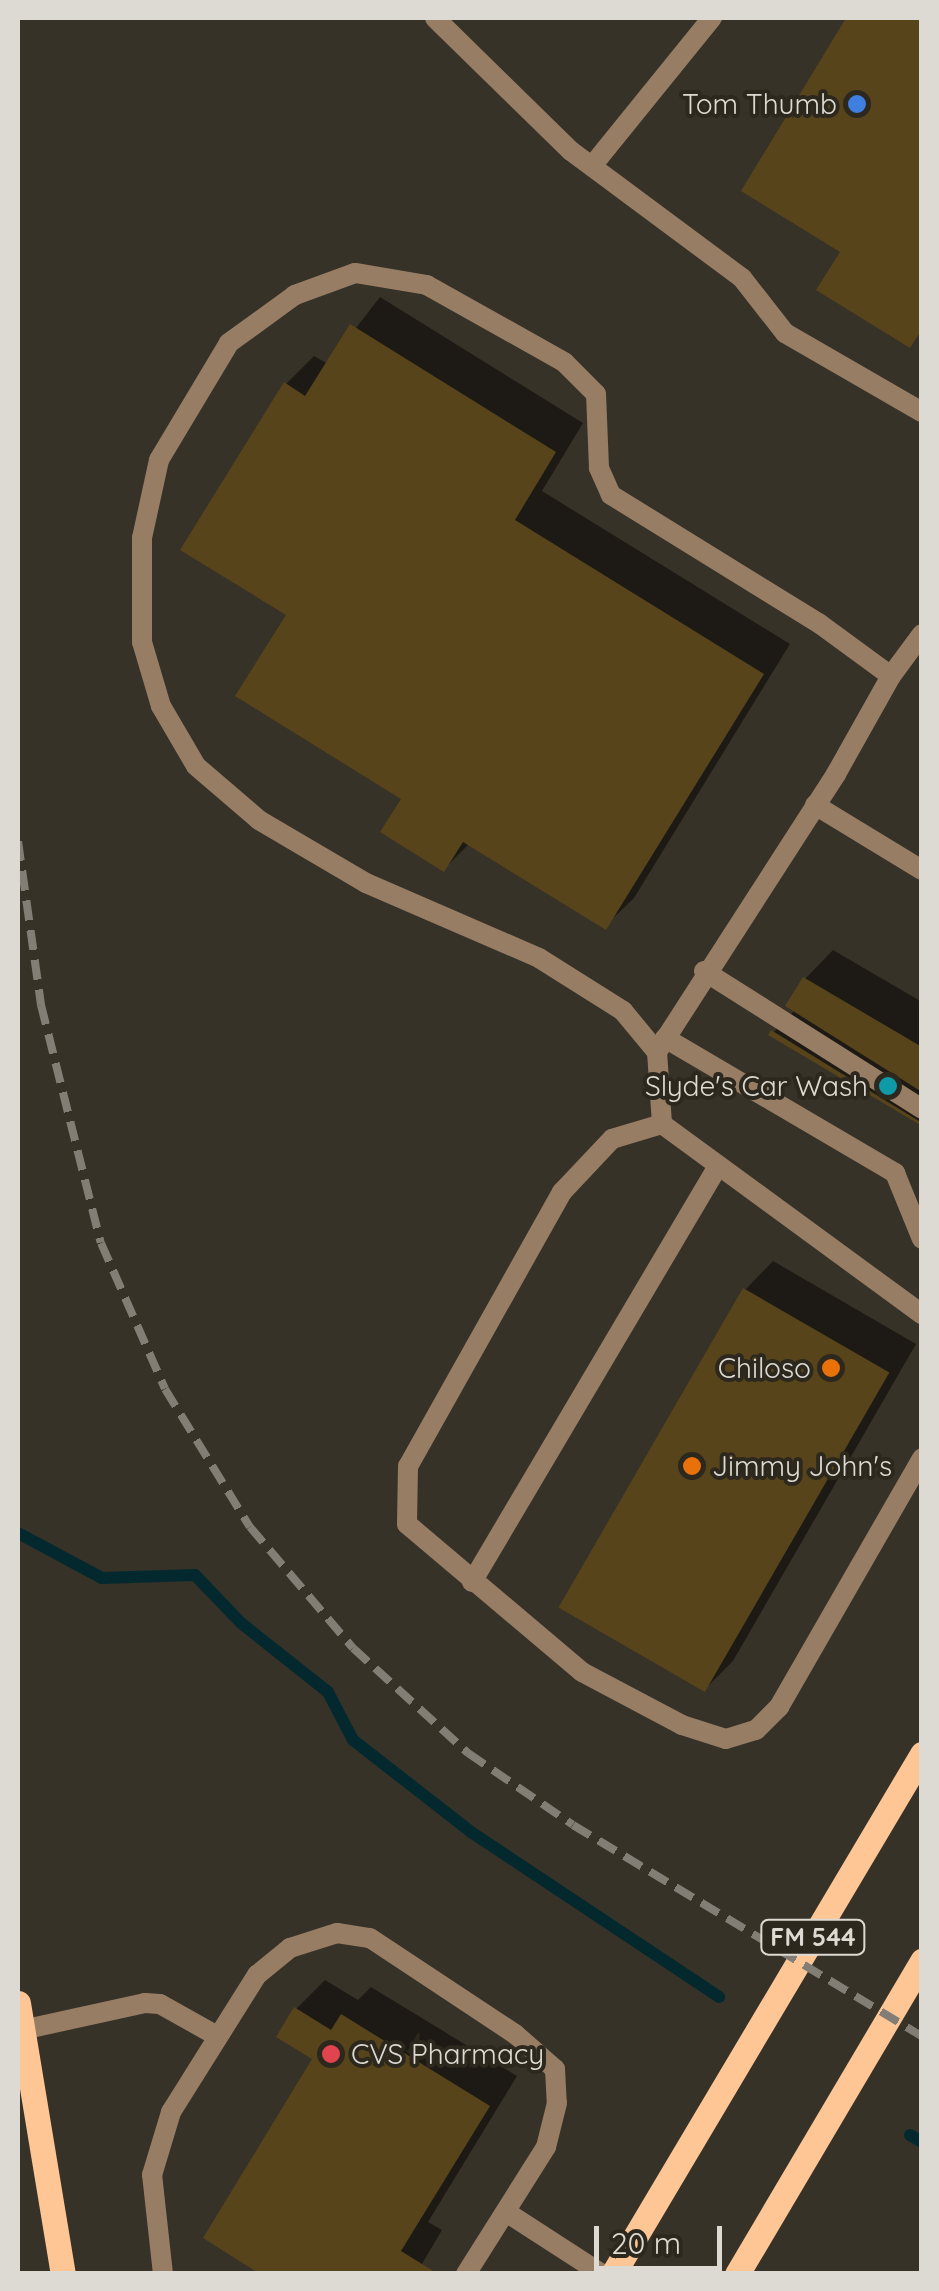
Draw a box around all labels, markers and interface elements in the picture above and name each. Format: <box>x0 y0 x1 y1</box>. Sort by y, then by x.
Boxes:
place label: Tom Thumb <box>682 87 837 121</box>
marker: Tom Thumb <box>846 93 868 115</box>
place label: Slyde's Car Wash <box>645 1069 868 1103</box>
marker: Slyde's Car Wash <box>877 1075 899 1097</box>
place label: Chiloso <box>718 1351 811 1385</box>
marker: Chiloso <box>820 1357 842 1379</box>
place label: Jimmy John's <box>712 1449 892 1483</box>
marker: Jimmy John's <box>681 1455 703 1477</box>
road number: FM 544 <box>758 1917 868 1957</box>
place label: CVS Pharmacy <box>351 2037 544 2071</box>
marker: CVS Pharmacy <box>320 2043 342 2065</box>
scale bar <box>599 2206 726 2268</box>
text: 20 m <box>611 2224 681 2262</box>

